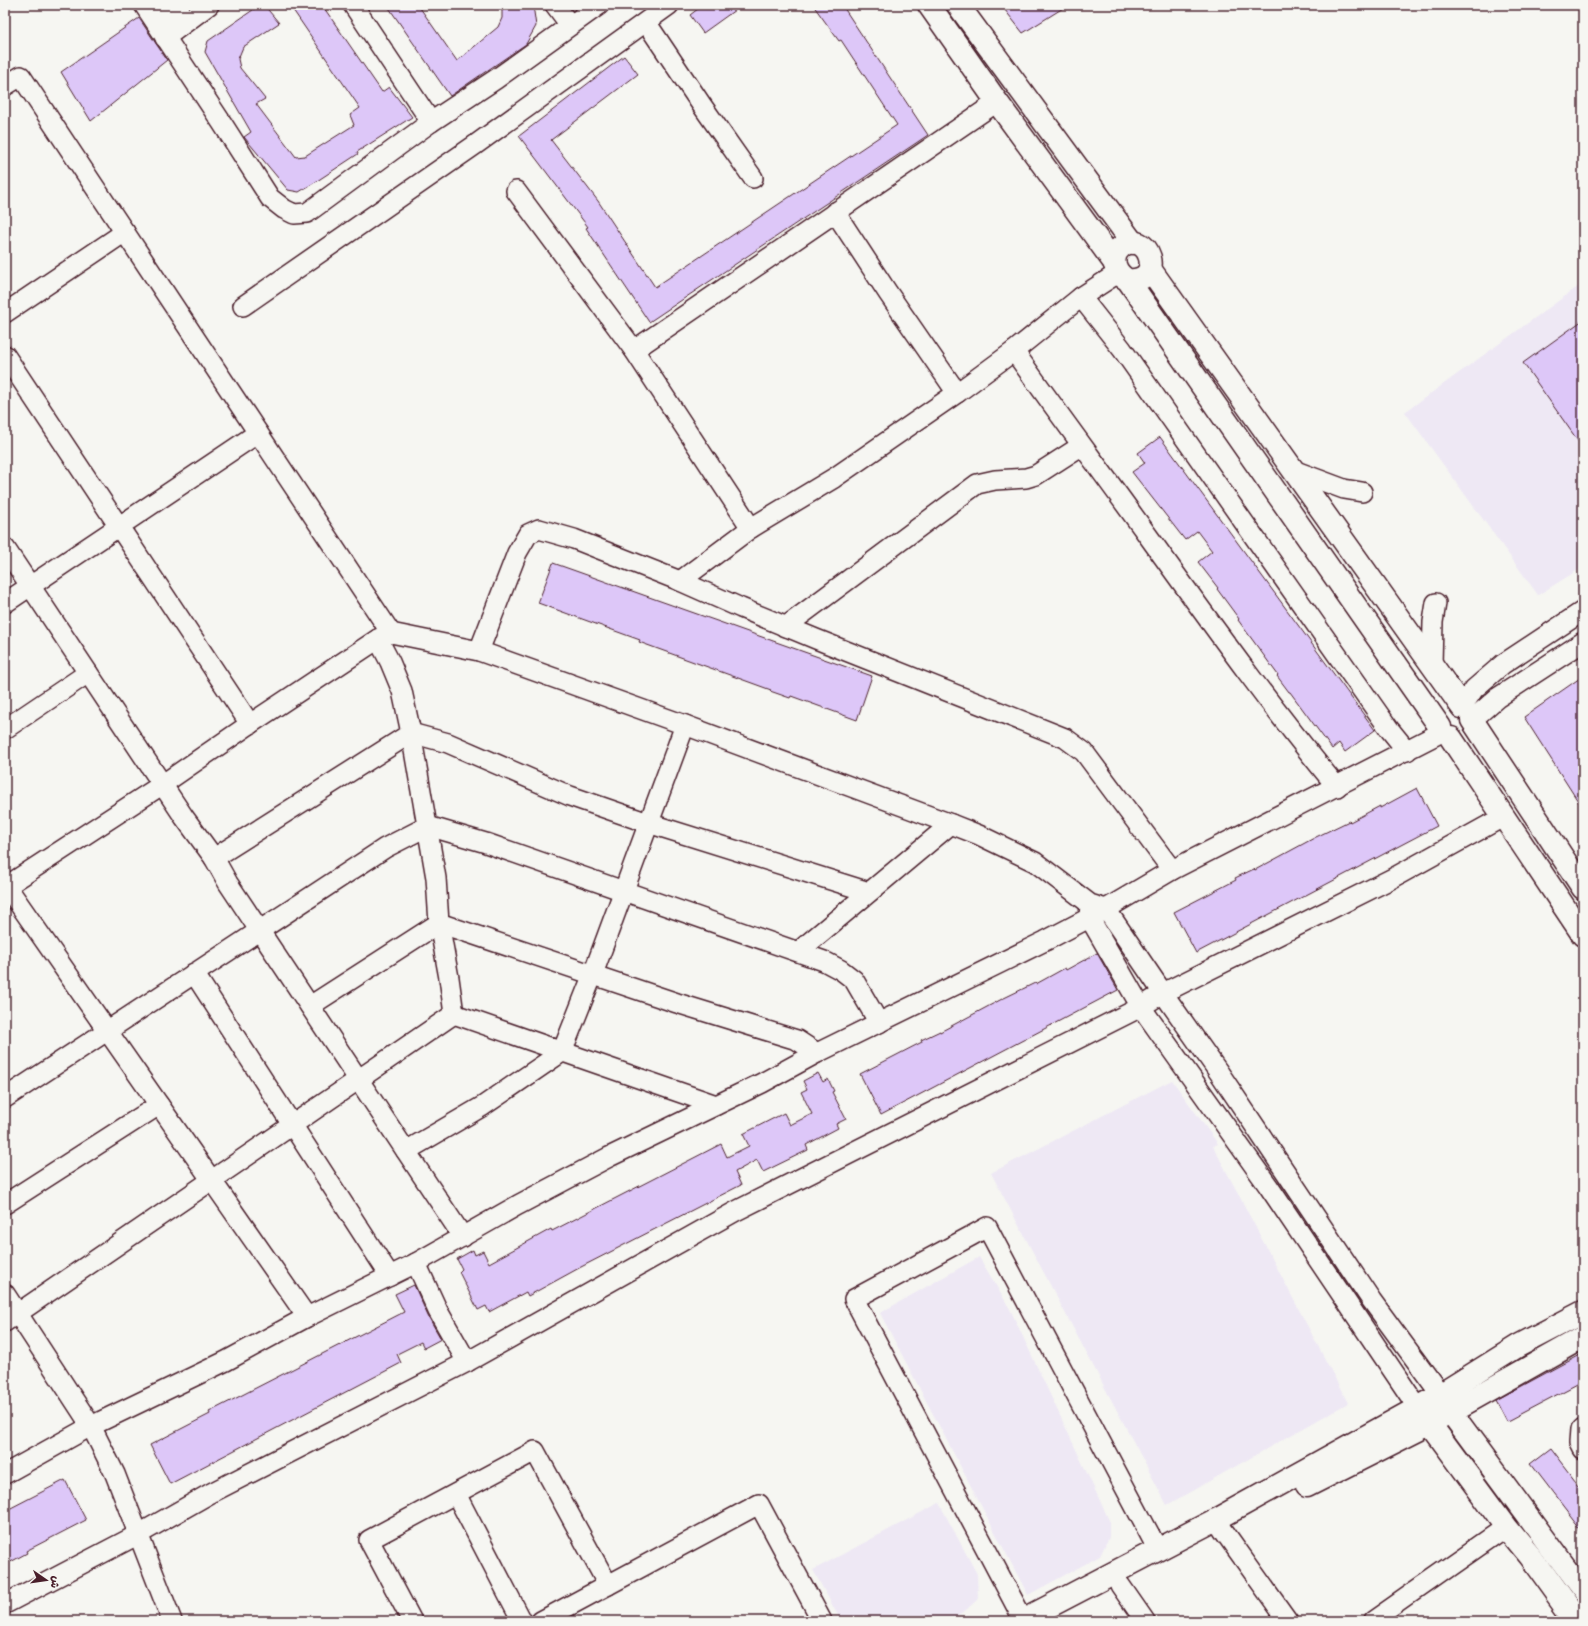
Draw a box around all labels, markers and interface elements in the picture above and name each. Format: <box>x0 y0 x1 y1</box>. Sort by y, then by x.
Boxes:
north arrow <box>26 1560 66 1600</box>
text: ش <box>48 1575 63 1589</box>

